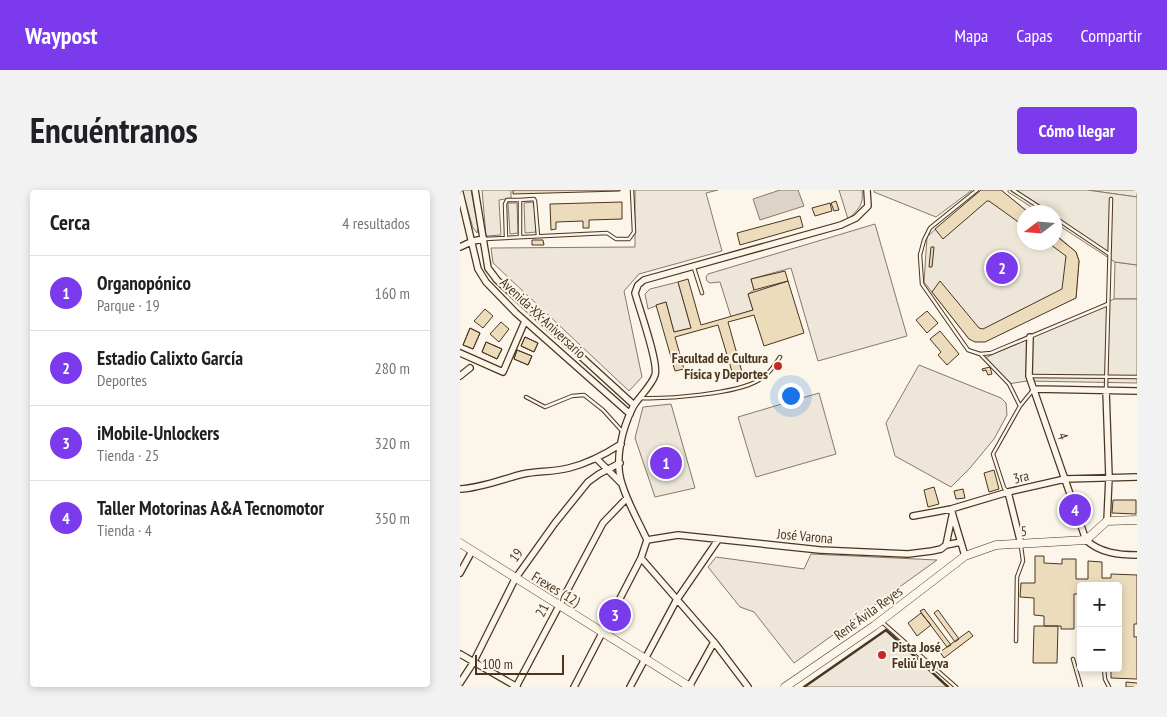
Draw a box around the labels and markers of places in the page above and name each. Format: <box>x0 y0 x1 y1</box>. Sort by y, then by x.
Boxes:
pin: 2 <box>986 249 1018 287</box>
place label: Facultad de Cultura Física y Deportes <box>672 349 768 383</box>
marker: Facultad de Cultura Física y Deportes <box>772 360 784 372</box>
pin: 1 <box>650 444 682 482</box>
pin: 4 <box>1059 491 1091 529</box>
pin: 3 <box>599 596 631 634</box>
place label: Pista José Feliú Leyva <box>892 638 949 672</box>
marker: Pista José Feliú Leyva <box>876 649 888 661</box>

